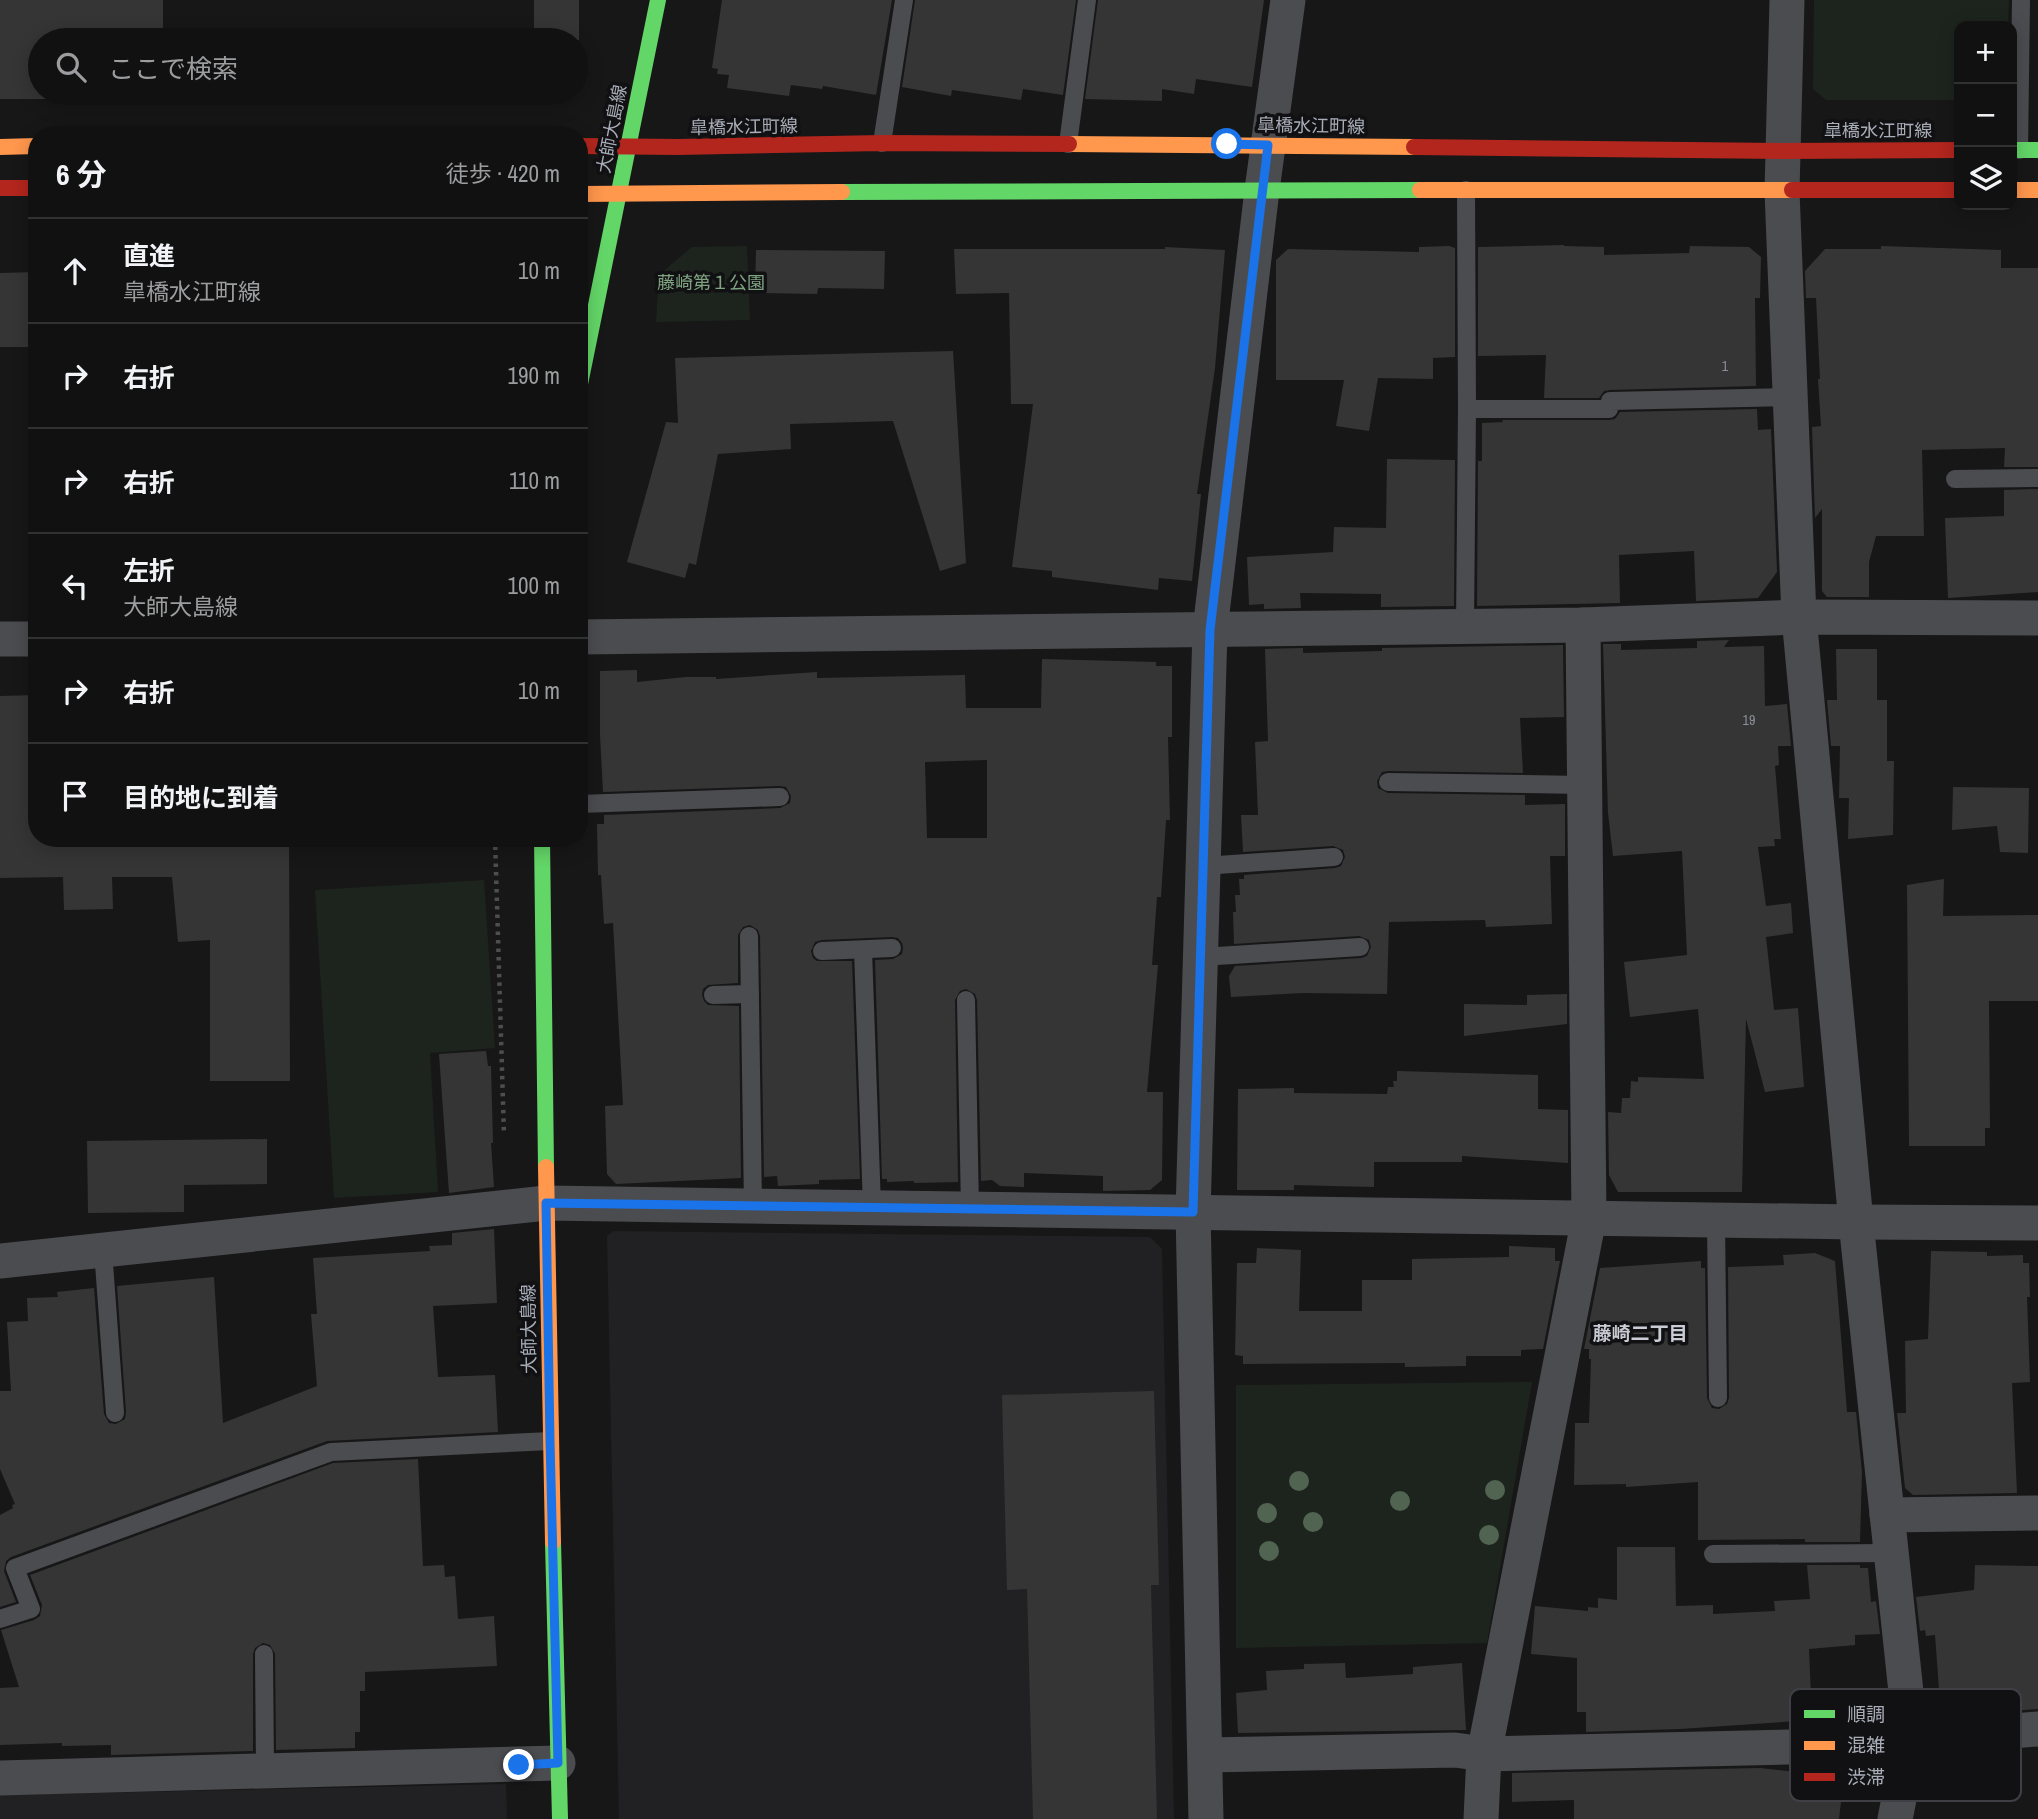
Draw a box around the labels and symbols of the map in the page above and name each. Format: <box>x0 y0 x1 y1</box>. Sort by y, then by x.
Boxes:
street label: 大師大島線 <box>591 82 632 175</box>
street label: 皐橋水江町線 <box>1257 112 1365 139</box>
street label: 皐橋水江町線 <box>690 113 798 140</box>
street label: 皐橋水江町線 <box>1824 118 1932 143</box>
route start <box>1211 128 1242 159</box>
park label: 藤崎第１公園 <box>657 270 765 295</box>
house number: 1 <box>1722 357 1729 375</box>
house number: 19 <box>1743 711 1755 729</box>
street label: 大師大島線 <box>515 1284 542 1374</box>
district label: 藤崎二丁目 <box>1592 1320 1688 1346</box>
legend <box>1790 1689 2021 1801</box>
text: 順調 <box>1847 1701 1885 1727</box>
text: 混雑 <box>1847 1732 1885 1758</box>
route end <box>503 1749 534 1780</box>
text: 渋滞 <box>1847 1764 1885 1790</box>

